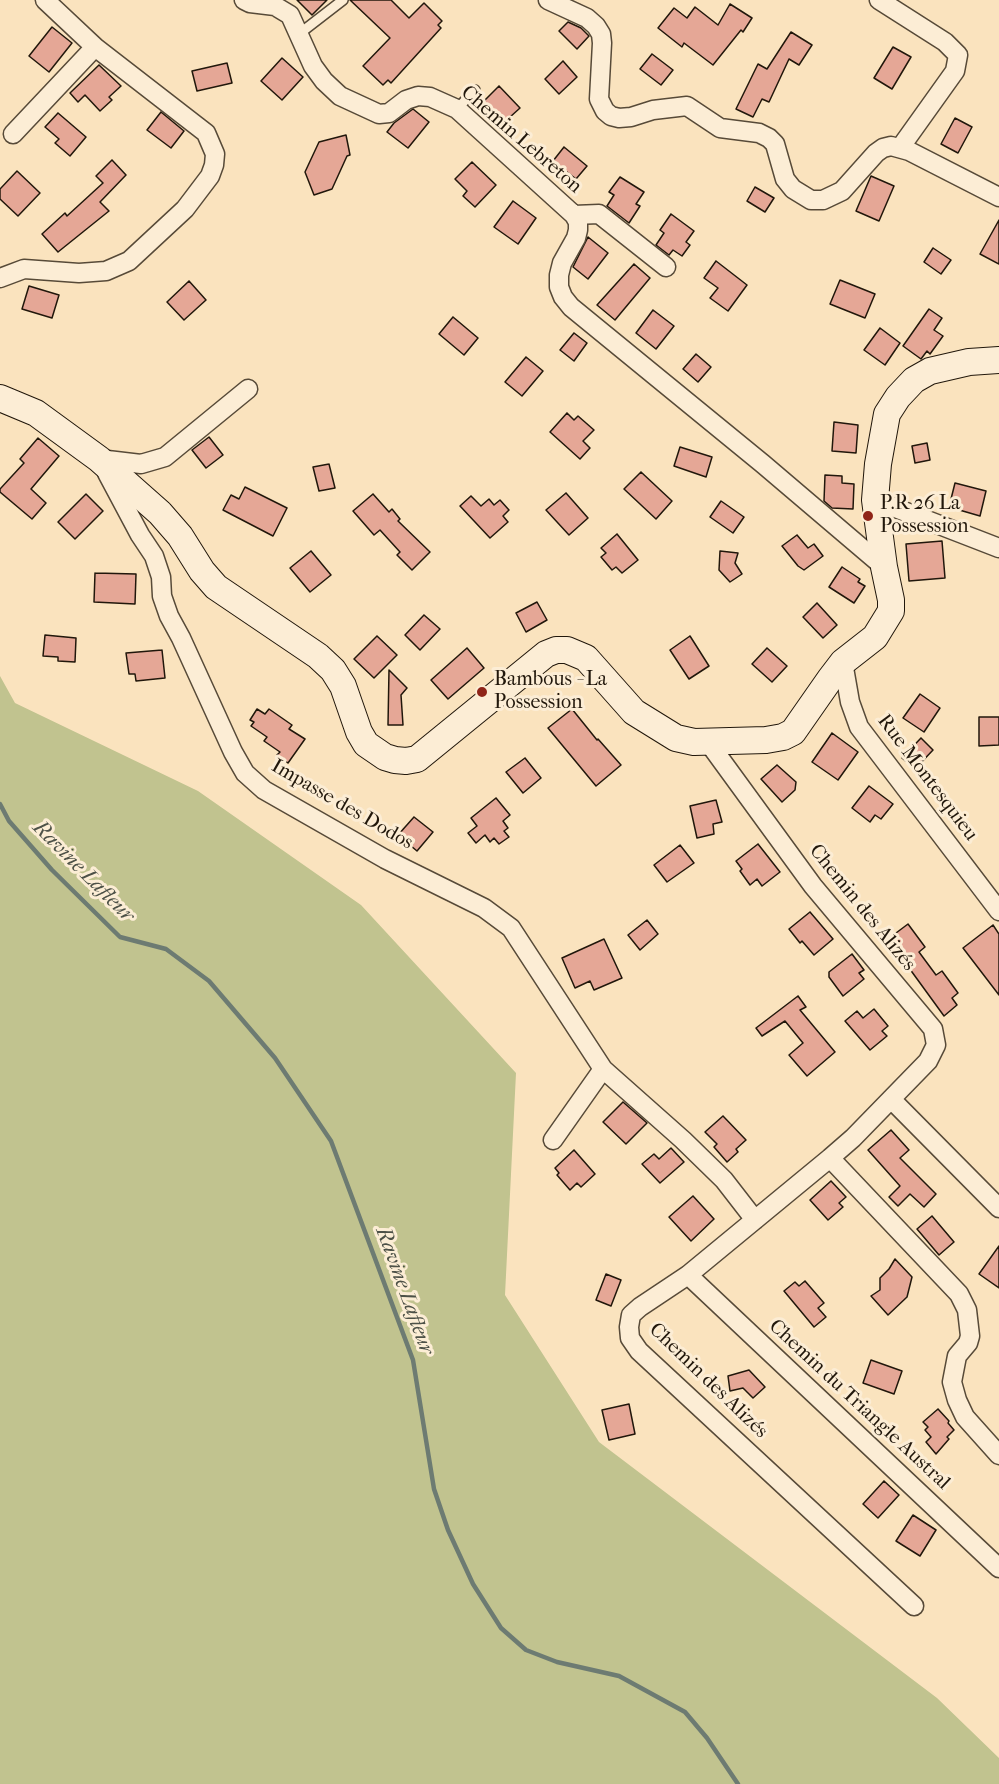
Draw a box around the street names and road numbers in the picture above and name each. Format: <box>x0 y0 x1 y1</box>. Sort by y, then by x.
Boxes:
street label: Chemin Lebreton <box>456 81 586 199</box>
street label: Rue Montesquieu <box>872 710 982 846</box>
street label: Impasse des Dodos <box>267 755 417 855</box>
street label: Chemin des Alizés <box>804 840 920 976</box>
street label: Chemin du Triangle Austral <box>763 1315 955 1495</box>
street label: Chemin des Alizés <box>644 1318 772 1444</box>

